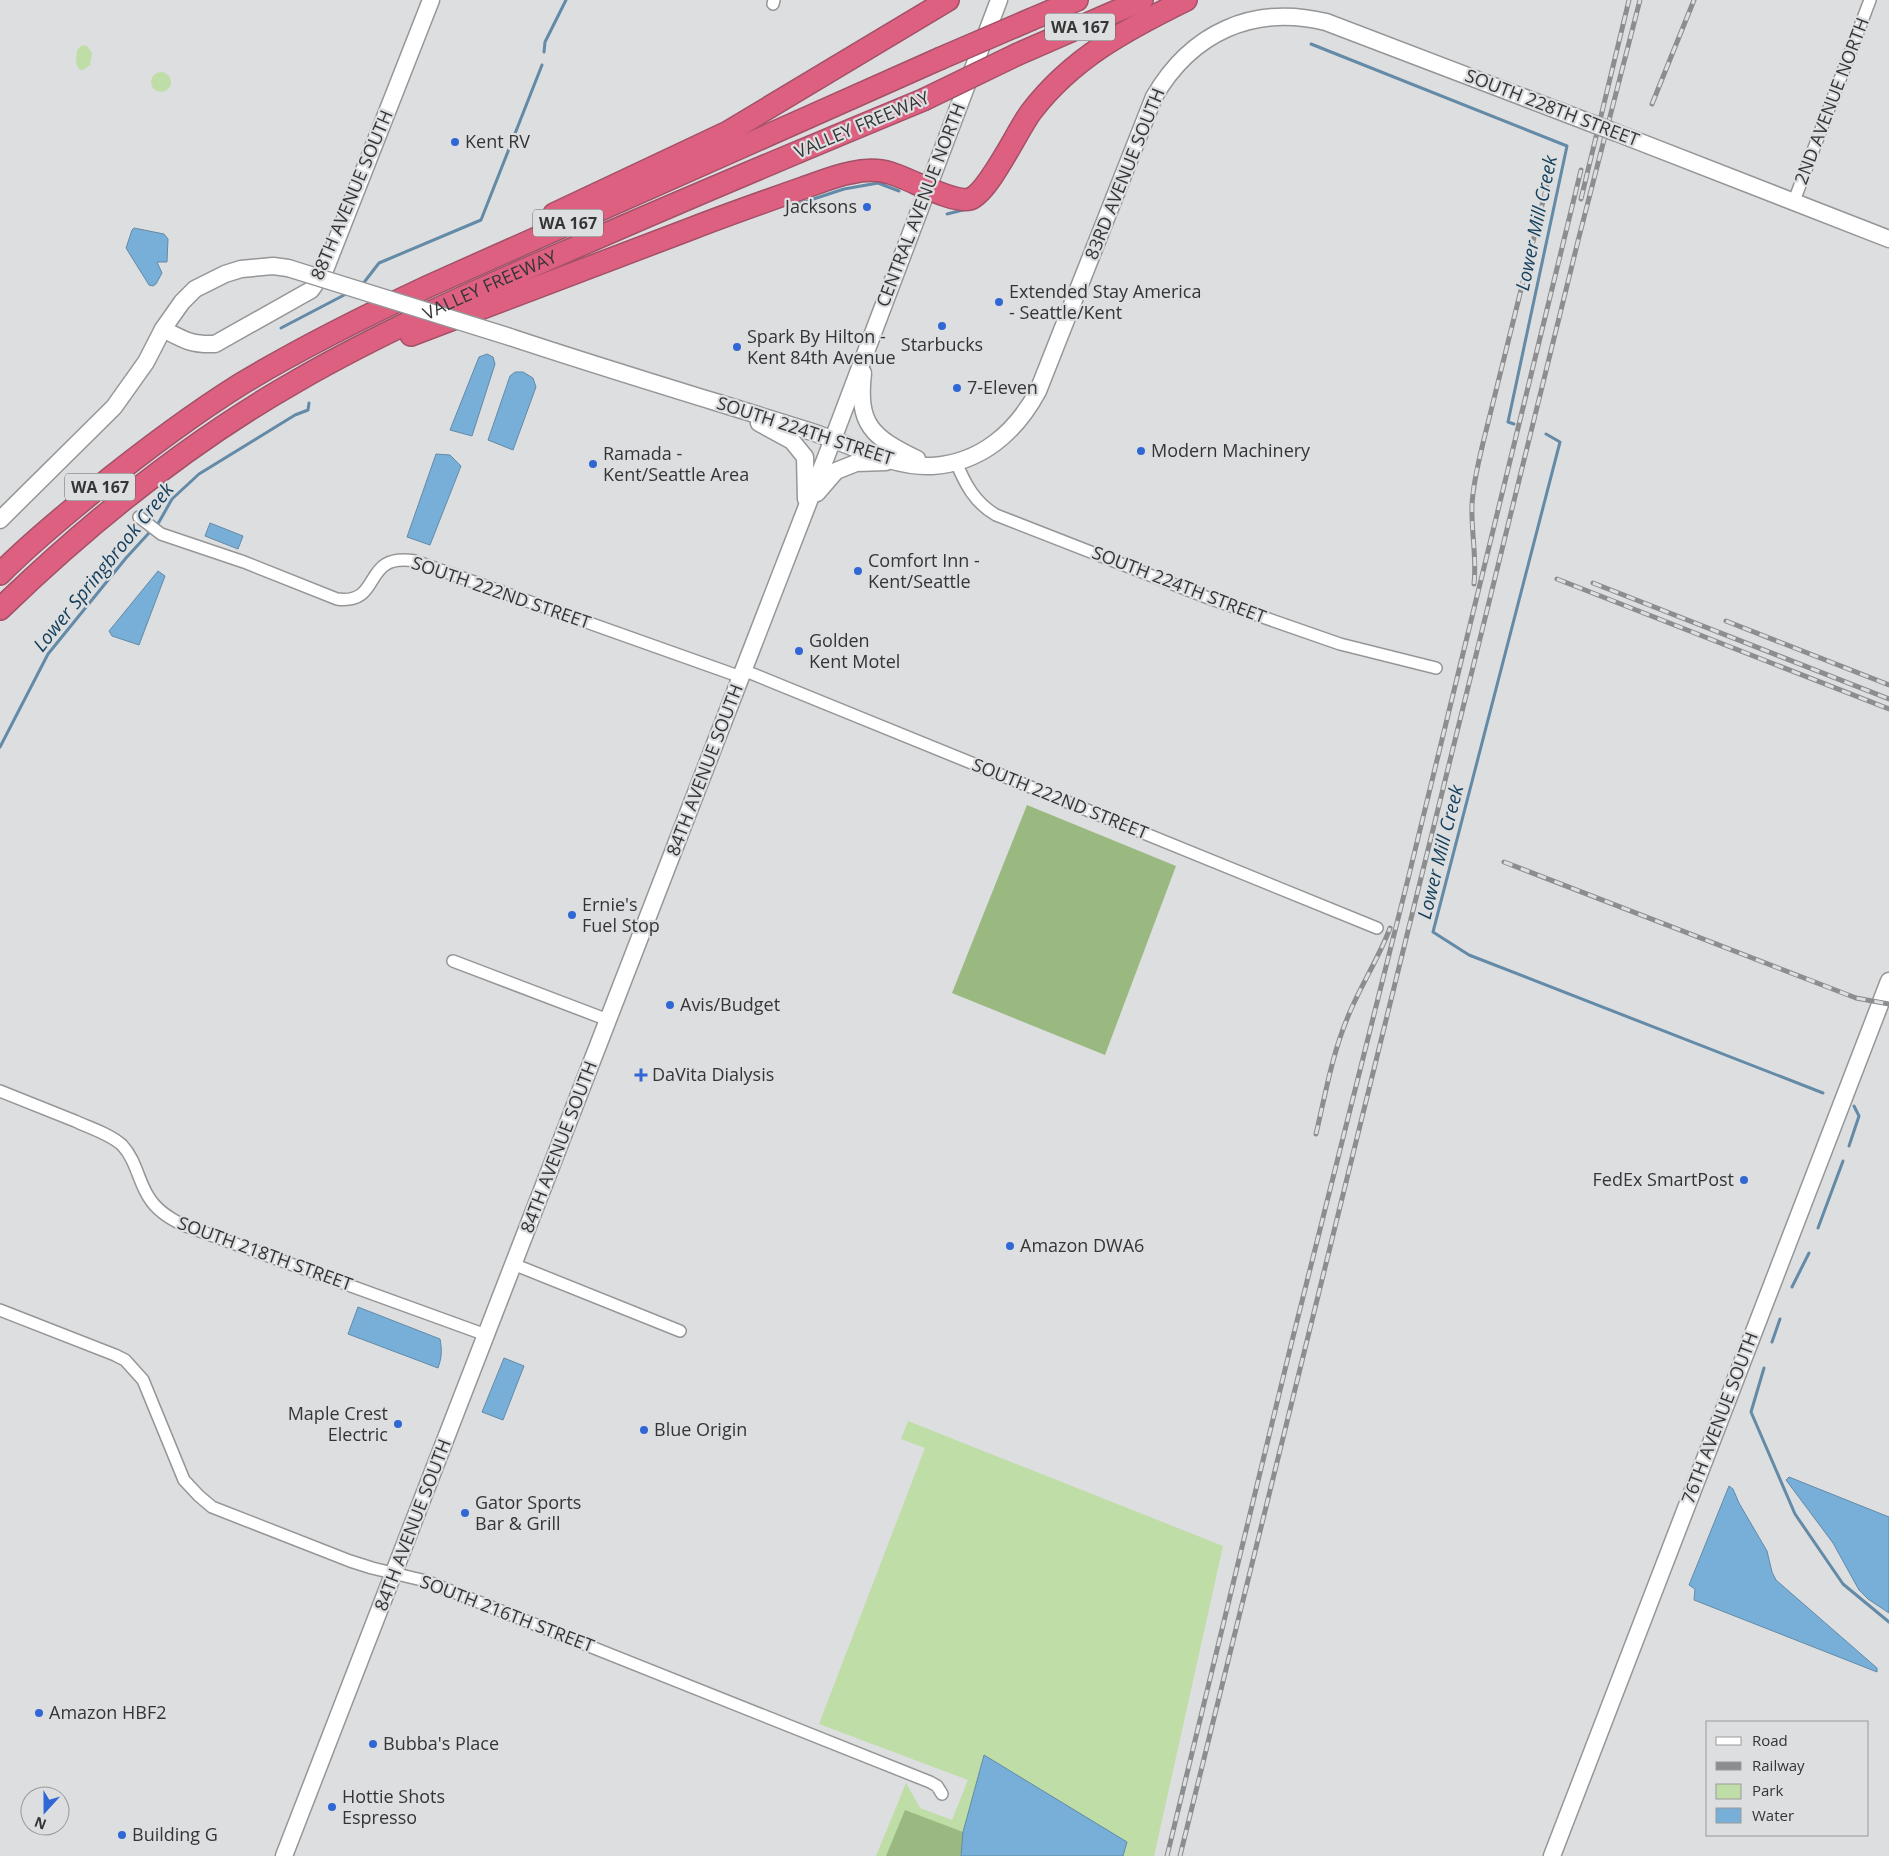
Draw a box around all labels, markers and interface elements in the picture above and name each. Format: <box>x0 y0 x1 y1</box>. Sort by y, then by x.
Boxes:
road number: WA 167 <box>1045 14 1115 41</box>
street label: 2ND AVENUE NORTH <box>1788 14 1874 188</box>
street label: SOUTH 228TH STREET <box>1462 63 1643 151</box>
street label: 83RD AVENUE SOUTH <box>1079 84 1169 263</box>
street label: VALLEY FREEWAY <box>791 85 933 163</box>
street label: CENTRAL AVENUE NORTH <box>870 99 970 310</box>
street label: 88TH AVENUE SOUTH <box>304 106 398 283</box>
place label: Kent RV <box>465 129 530 153</box>
marker: Kent RV <box>449 136 461 148</box>
water label: Lower Mill Creek <box>1509 152 1563 293</box>
place label: Jacksons <box>783 194 857 218</box>
marker: Jacksons <box>861 201 873 213</box>
road number: WA 167 <box>533 210 603 237</box>
street label: VALLEY FREEWAY <box>419 244 561 325</box>
place label: Extended Stay America - Seattle/Kent <box>1009 279 1201 324</box>
marker: Extended Stay America - Seattle/Kent <box>993 296 1005 308</box>
marker: Starbucks <box>936 320 948 332</box>
place label: Spark By Hilton - Kent 84th Avenue <box>747 324 896 369</box>
place label: Starbucks <box>901 332 983 356</box>
marker: Spark By Hilton - Kent 84th Avenue <box>731 341 743 353</box>
place label: 7-Eleven <box>967 375 1038 399</box>
marker: 7-Eleven <box>951 382 963 394</box>
street label: SOUTH 224TH STREET <box>714 390 897 470</box>
place label: Modern Machinery <box>1151 438 1311 462</box>
place label: Ramada - Kent/Seattle Area <box>603 441 749 486</box>
marker: Modern Machinery <box>1135 445 1147 457</box>
marker: Ramada - Kent/Seattle Area <box>587 458 599 470</box>
road number: WA 167 <box>65 474 135 501</box>
water label: Lower Springbrook Creek <box>27 477 180 657</box>
street label: SOUTH 224TH STREET <box>1089 540 1270 628</box>
place label: Comfort Inn - Kent/Seattle <box>868 548 980 593</box>
street label: SOUTH 222ND STREET <box>409 550 594 634</box>
marker: Comfort Inn - Kent/Seattle <box>852 565 864 577</box>
place label: Golden Kent Motel <box>809 628 900 673</box>
marker: Golden Kent Motel <box>793 645 805 657</box>
street label: 84TH AVENUE SOUTH <box>660 680 748 859</box>
street label: SOUTH 222ND STREET <box>969 752 1152 844</box>
water label: Lower Mill Creek <box>1411 781 1469 922</box>
place label: Ernie's Fuel Stop <box>582 892 660 937</box>
marker: Ernie's Fuel Stop <box>566 909 578 921</box>
place label: Avis/Budget <box>680 992 780 1016</box>
marker: Avis/Budget <box>664 999 676 1011</box>
street label: 84TH AVENUE SOUTH <box>514 1057 602 1236</box>
place label: DaVita Dialysis <box>652 1062 774 1086</box>
marker: DaVita Dialysis <box>634 1068 648 1082</box>
place label: FedEx SmartPost <box>1593 1167 1734 1191</box>
marker: FedEx SmartPost <box>1738 1174 1750 1186</box>
street label: SOUTH 218TH STREET <box>175 1210 356 1296</box>
place label: Amazon DWA6 <box>1020 1233 1144 1257</box>
marker: Amazon DWA6 <box>1004 1240 1016 1252</box>
street label: 76TH AVENUE SOUTH <box>1675 1328 1763 1507</box>
place label: Maple Crest Electric <box>288 1401 388 1446</box>
place label: Blue Origin <box>654 1417 747 1441</box>
marker: Maple Crest Electric <box>392 1418 404 1430</box>
marker: Blue Origin <box>638 1424 650 1436</box>
street label: 84TH AVENUE SOUTH <box>368 1435 456 1614</box>
place label: Gator Sports Bar & Grill <box>475 1490 581 1535</box>
marker: Gator Sports Bar & Grill <box>459 1507 471 1519</box>
street label: SOUTH 216TH STREET <box>417 1569 598 1657</box>
place label: Amazon HBF2 <box>49 1700 167 1724</box>
marker: Amazon HBF2 <box>33 1707 45 1719</box>
legend <box>1706 1721 1869 1836</box>
text: Road <box>1752 1730 1788 1750</box>
place label: Bubba's Place <box>383 1731 499 1755</box>
marker: Bubba's Place <box>367 1738 379 1750</box>
text: Railway <box>1752 1755 1805 1775</box>
text: Park <box>1752 1780 1783 1800</box>
place label: Hottie Shots Espresso <box>342 1784 445 1829</box>
north arrow <box>20 1786 70 1836</box>
marker: Hottie Shots Espresso <box>326 1801 338 1813</box>
text: Water <box>1752 1805 1794 1825</box>
text: N <box>31 1813 49 1835</box>
place label: Building G <box>132 1822 218 1846</box>
marker: Building G <box>116 1829 128 1841</box>

